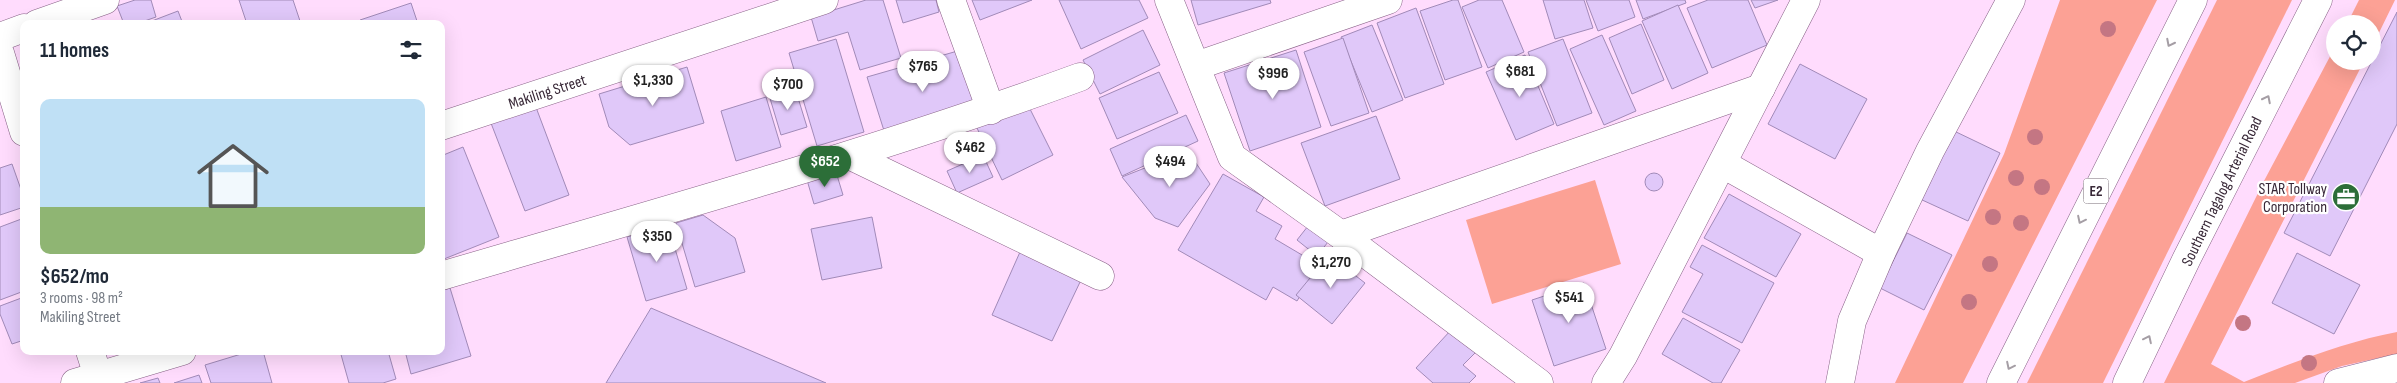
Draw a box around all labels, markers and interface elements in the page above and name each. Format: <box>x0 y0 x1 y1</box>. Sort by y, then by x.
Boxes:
map controls <box>2326 15 2381 70</box>
button: locate <box>2326 15 2381 70</box>
icon: filters <box>397 36 425 64</box>
text: 11 homes <box>40 38 109 63</box>
one-way arrow <box>2166 38 2176 47</box>
pin: $765 <box>893 51 953 93</box>
pin: $681 <box>1490 56 1550 98</box>
text: $765 <box>908 57 938 76</box>
pin: $996 <box>1243 58 1303 100</box>
text: $681 <box>1505 62 1535 81</box>
pin: $1,330 <box>612 64 694 107</box>
text: $996 <box>1258 64 1288 83</box>
pin: $700 <box>758 68 818 111</box>
street label: Makiling Street <box>506 71 589 114</box>
text: $1,330 <box>633 71 673 90</box>
text: $700 <box>773 75 803 94</box>
one-way arrow <box>2261 95 2271 104</box>
street label: Southern Tagalog Arterial Road <box>2178 114 2267 269</box>
icon: home <box>188 131 278 221</box>
pin: $462 <box>940 132 1000 174</box>
text: $462 <box>955 138 985 157</box>
pin: $652 <box>795 146 855 188</box>
pin: $494 <box>1140 146 1200 188</box>
text: $652 <box>810 152 840 171</box>
text: $494 <box>1155 152 1185 171</box>
road number: E2 <box>2084 178 2108 204</box>
place label: STAR Tollway Corporation <box>2259 180 2327 217</box>
office icon: STAR Tollway Corporation <box>2331 182 2361 212</box>
one-way arrow <box>2077 215 2088 224</box>
pin: $350 <box>627 220 687 263</box>
text: $350 <box>642 227 672 246</box>
pin: $1,270 <box>1290 246 1372 289</box>
text: $1,270 <box>1311 253 1351 272</box>
text: $652/mo <box>40 264 109 289</box>
pin: $541 <box>1539 282 1599 324</box>
text: $541 <box>1555 288 1583 307</box>
text: 3 rooms · 98 m² <box>40 289 123 308</box>
text: Makiling Street <box>40 308 121 327</box>
one-way arrow <box>2142 335 2153 344</box>
one-way arrow <box>2006 360 2016 369</box>

